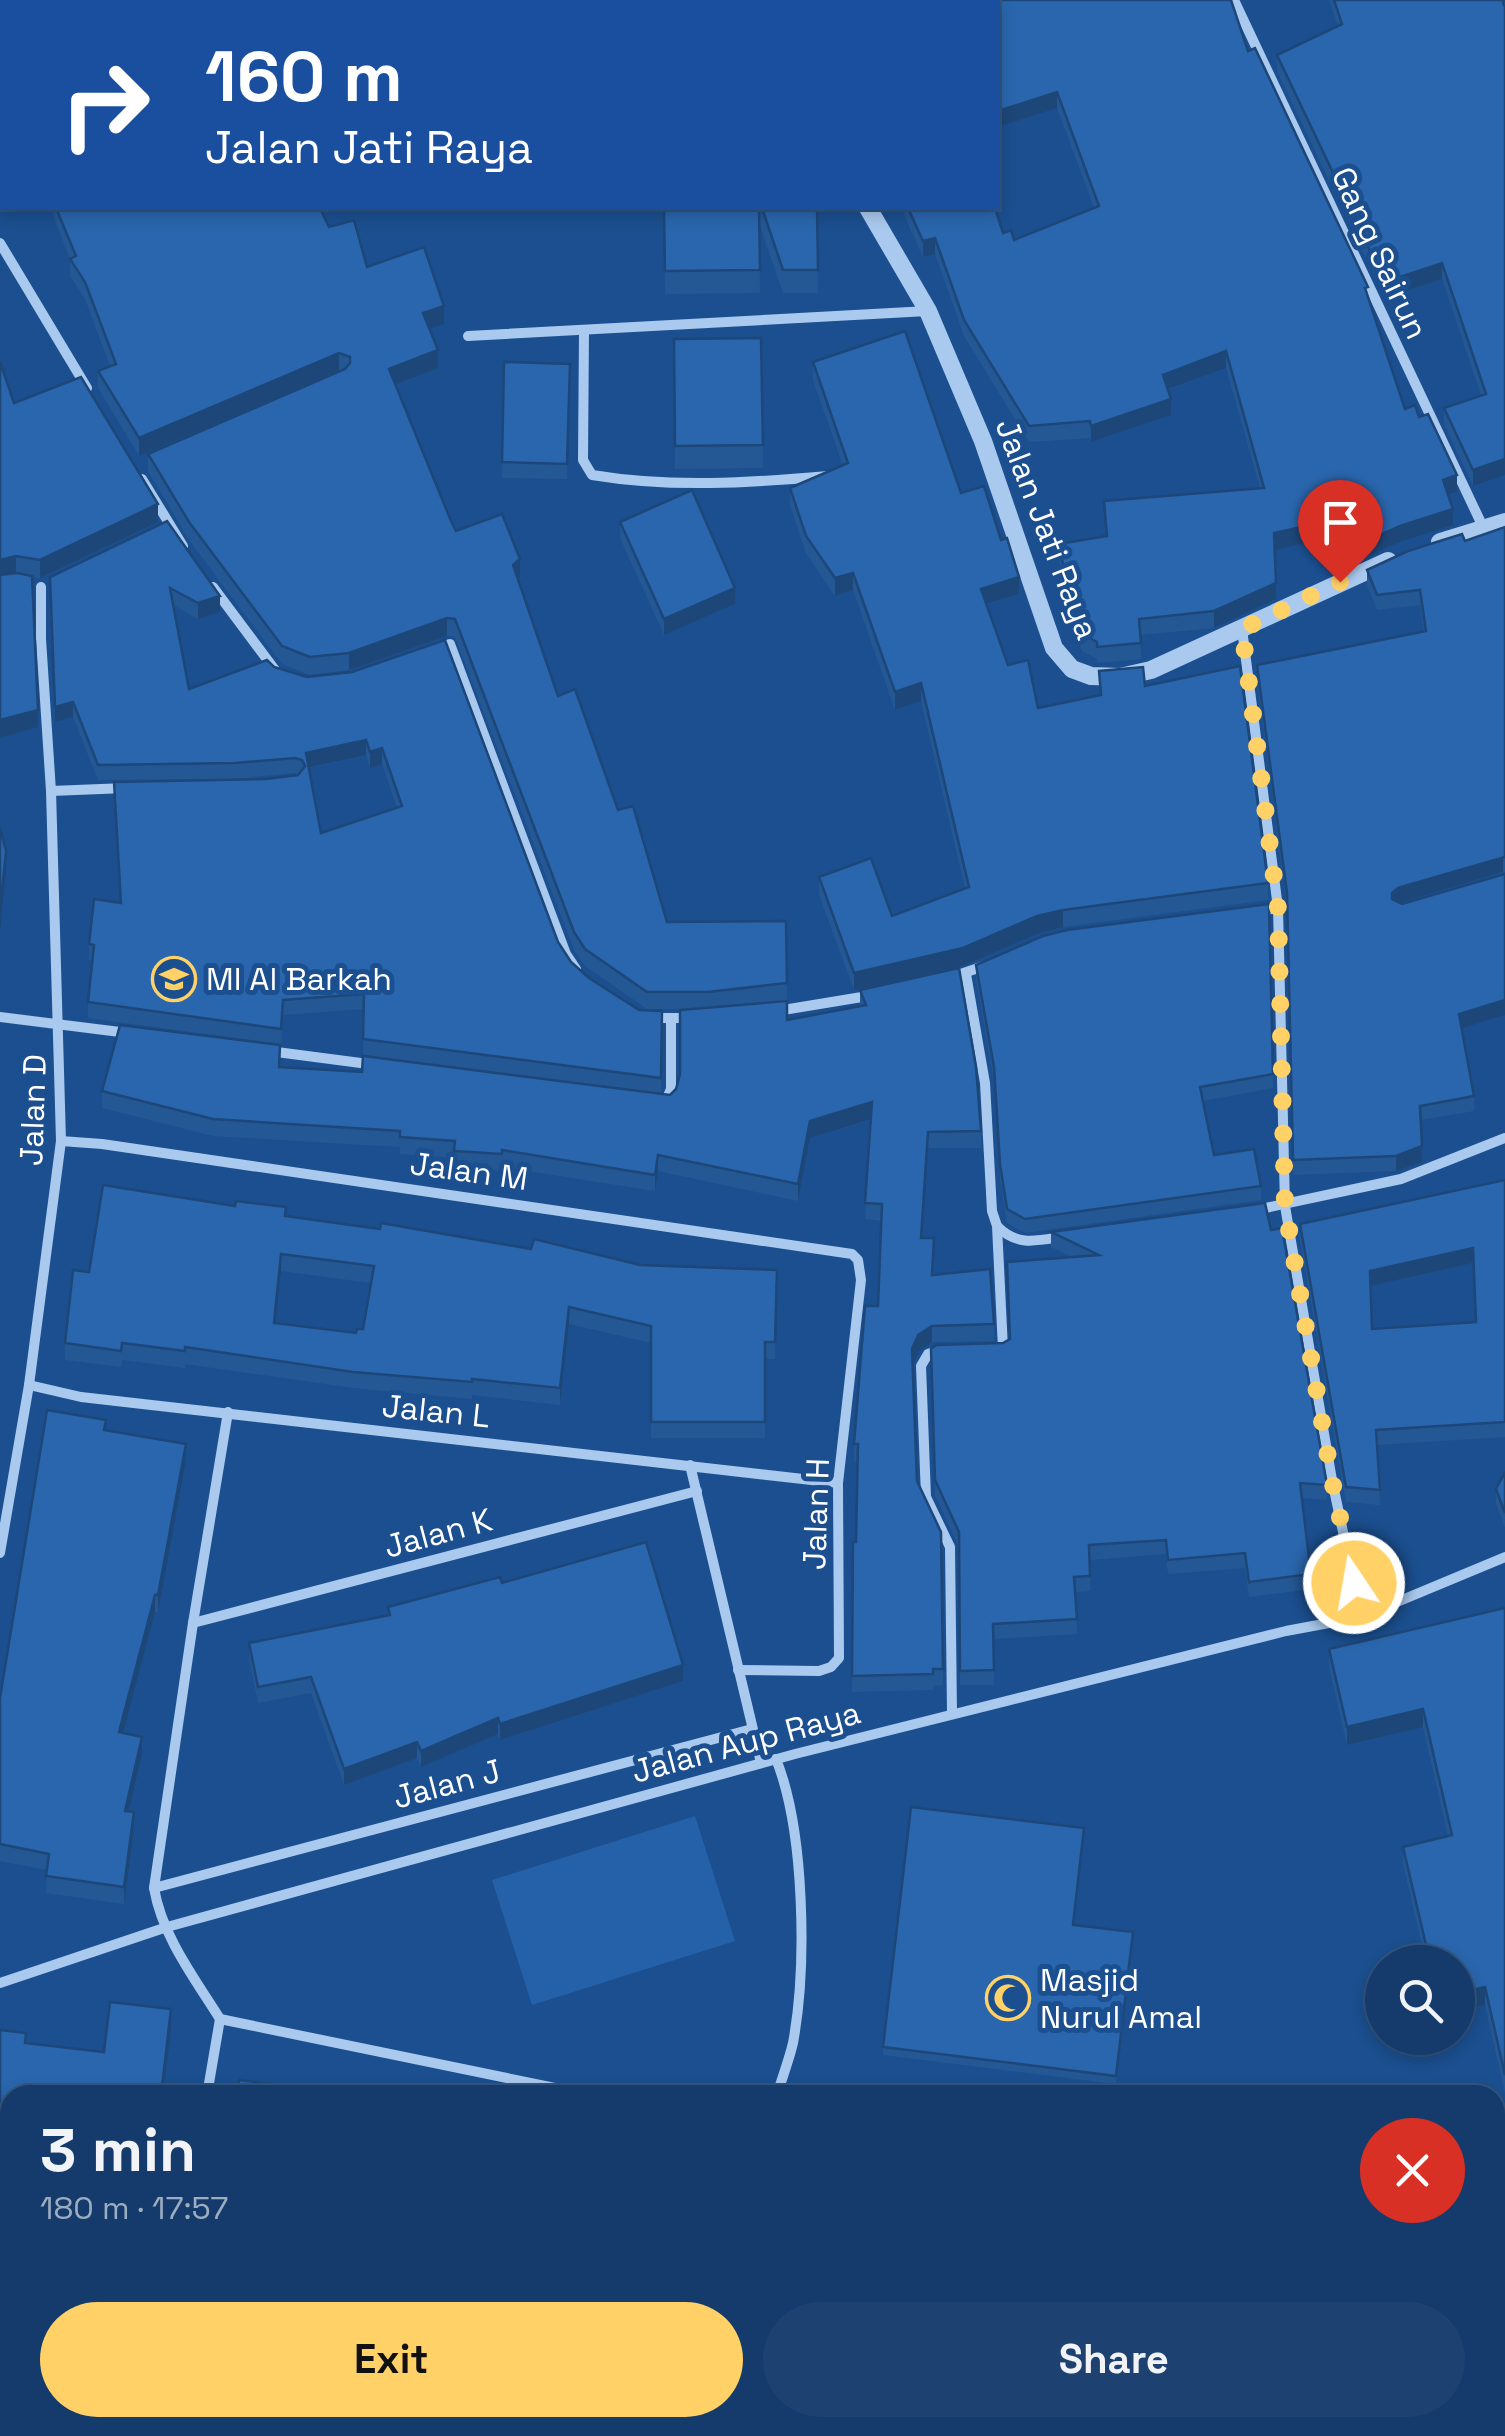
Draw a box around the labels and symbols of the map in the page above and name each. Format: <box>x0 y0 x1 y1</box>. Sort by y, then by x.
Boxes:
street label: Gang Sairun <box>1323 161 1437 345</box>
street label: Jalan Jati Raya <box>987 413 1107 645</box>
pin <box>1298 480 1383 583</box>
school or university icon: MI Al Barkah <box>151 956 197 1002</box>
place label: MI Al Barkah <box>206 959 392 999</box>
street label: Jalan D <box>11 1053 55 1167</box>
street label: Jalan M <box>408 1143 530 1199</box>
street label: Jalan L <box>380 1385 492 1437</box>
street label: Jalan H <box>794 1458 838 1570</box>
street label: Jalan K <box>380 1499 497 1567</box>
position arrow <box>1302 1531 1406 1635</box>
street label: Jalan Aup Raya <box>627 1692 865 1792</box>
street label: Jalan J <box>389 1750 505 1818</box>
place label: Masjid Nurul Amal <box>1040 1960 1202 2037</box>
mosque icon: Masjid Nurul Amal <box>985 1975 1031 2021</box>

